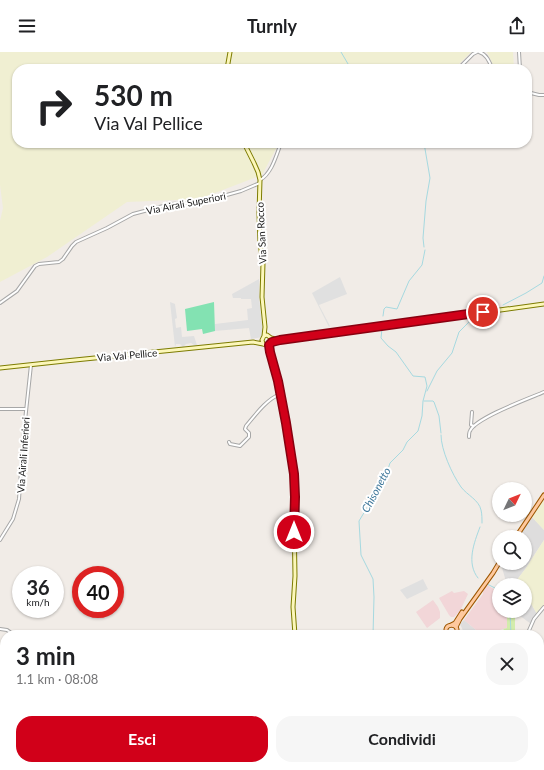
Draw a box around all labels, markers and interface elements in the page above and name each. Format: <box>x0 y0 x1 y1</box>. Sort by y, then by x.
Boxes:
icon: menu <box>16 15 38 37</box>
text: Turnly <box>247 15 297 37</box>
icon: share <box>506 15 528 37</box>
text: 530 m <box>94 78 173 112</box>
icon: right <box>28 80 80 132</box>
text: Via Val Pellice <box>94 112 203 134</box>
street label: Via Airali Superiori <box>145 189 227 217</box>
street label: Via San Rocco <box>253 201 269 264</box>
pin <box>466 295 500 329</box>
icon: arrive <box>472 301 494 323</box>
street label: Via Val Pellice <box>96 346 158 364</box>
street label: Via Airali Inferiori <box>14 417 32 493</box>
water label: Chisonetto <box>358 465 393 515</box>
north arrow <box>492 482 532 522</box>
map controls <box>492 482 532 618</box>
position arrow <box>273 511 315 553</box>
button: search <box>492 530 532 570</box>
speed limit sign: 40 <box>72 566 124 618</box>
text: 36 <box>26 575 50 599</box>
button: layers <box>492 578 532 618</box>
text: km/h <box>26 596 50 608</box>
text: 3 min <box>16 641 76 670</box>
button: close <box>486 643 528 685</box>
text: 1.1 km · 08:08 <box>16 671 98 687</box>
button: Esci <box>16 716 268 762</box>
button: Condividi <box>276 716 528 762</box>

